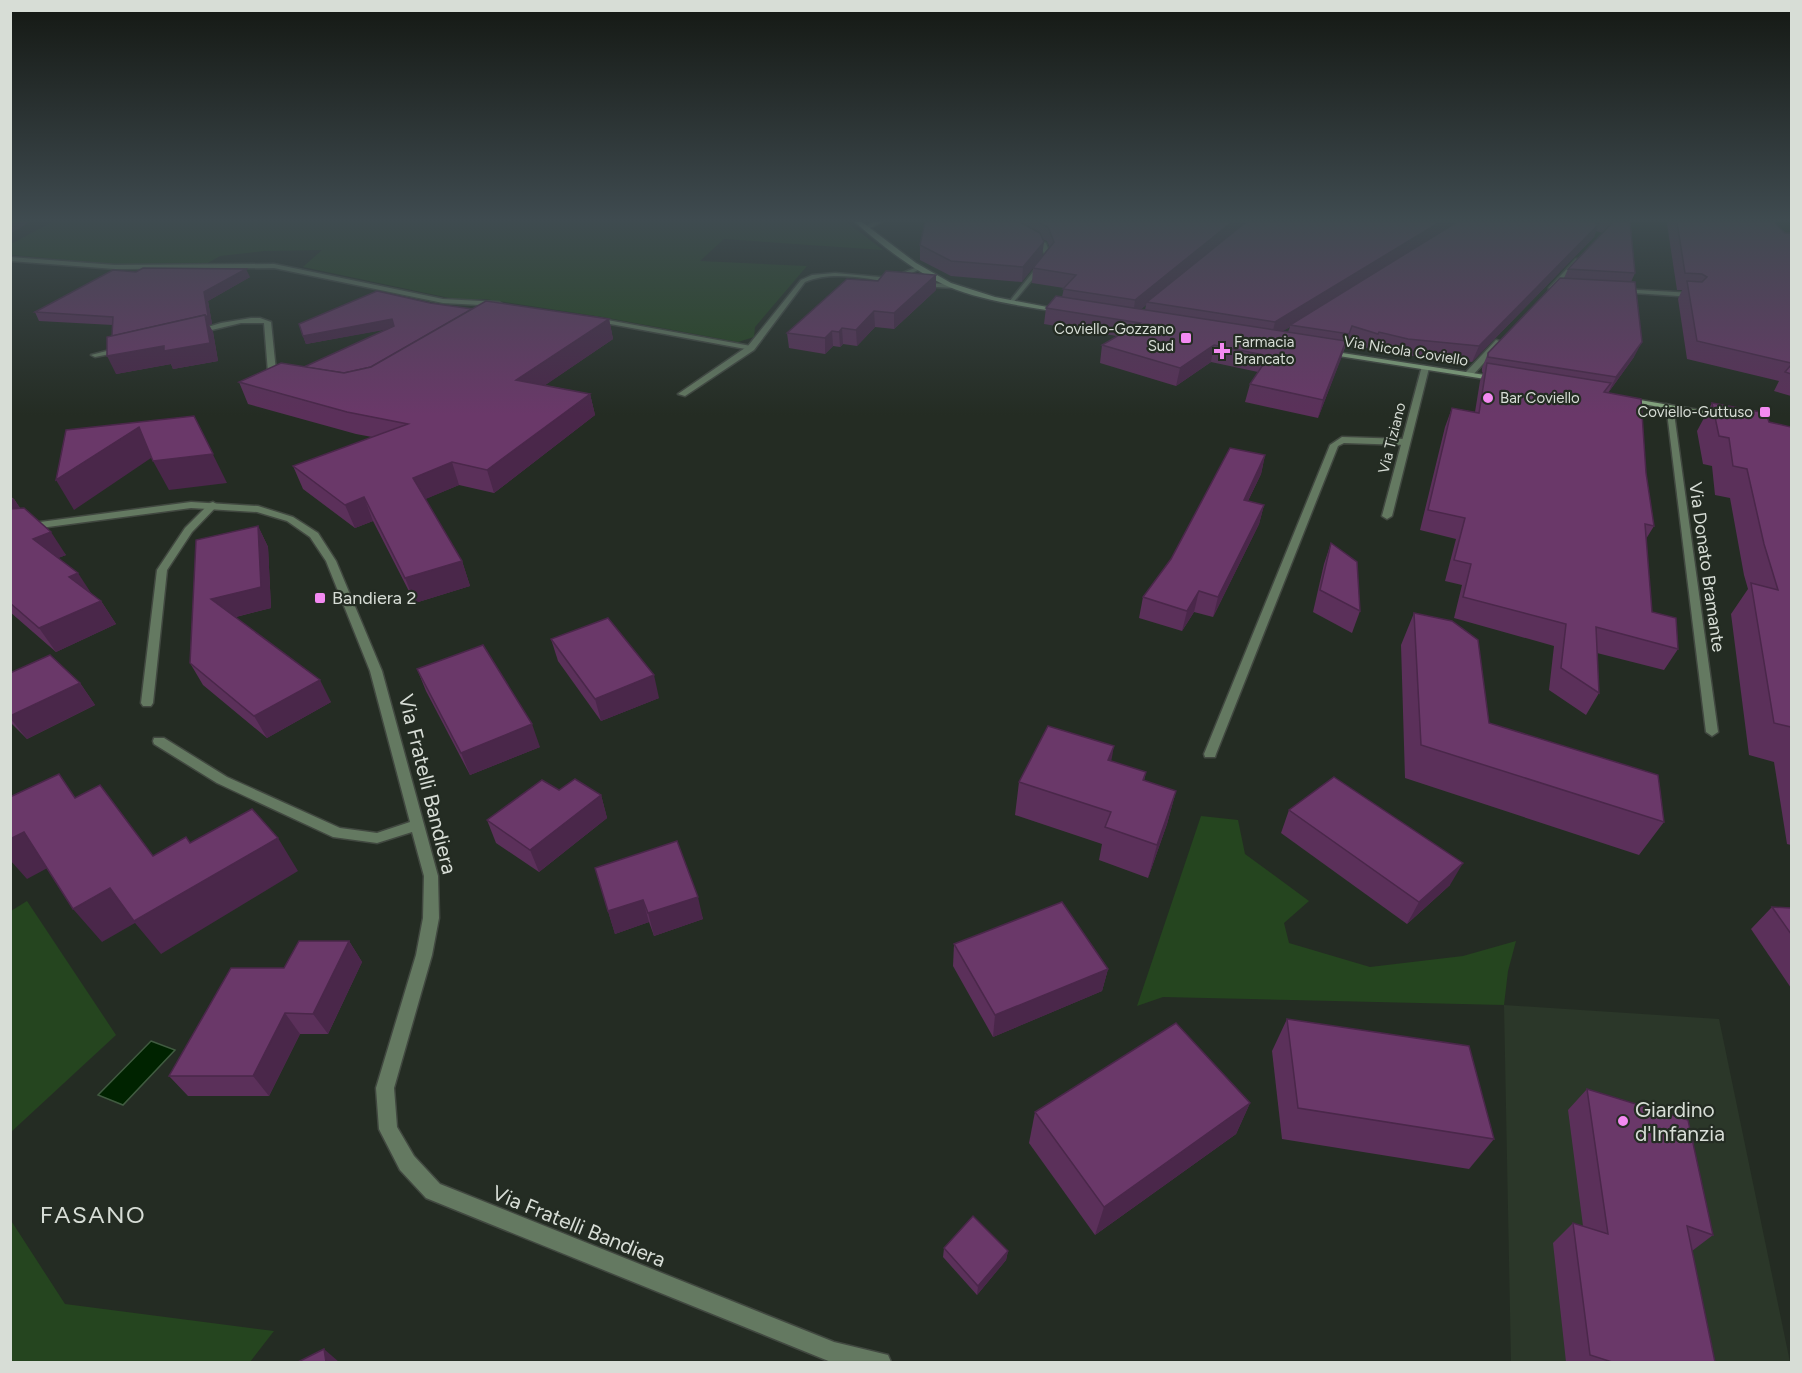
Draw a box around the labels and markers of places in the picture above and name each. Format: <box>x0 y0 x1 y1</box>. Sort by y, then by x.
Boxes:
place label: Coviello-Gozzano Sud <box>1054 320 1174 355</box>
marker: Coviello-Gozzano Sud <box>1179 331 1193 345</box>
place label: Farmacia Brancato <box>1234 333 1295 368</box>
marker: Farmacia Brancato <box>1215 344 1229 358</box>
place label: Bar Coviello <box>1500 389 1580 407</box>
marker: Bar Coviello <box>1481 391 1495 405</box>
place label: Coviello-Guttuso <box>1637 403 1753 421</box>
marker: Coviello-Guttuso <box>1758 405 1772 419</box>
place label: Bandiera 2 <box>332 587 417 609</box>
marker: Bandiera 2 <box>313 591 327 605</box>
place label: Giardino d'Infanzia <box>1635 1097 1725 1146</box>
marker: Giardino d'Infanzia <box>1616 1114 1630 1128</box>

